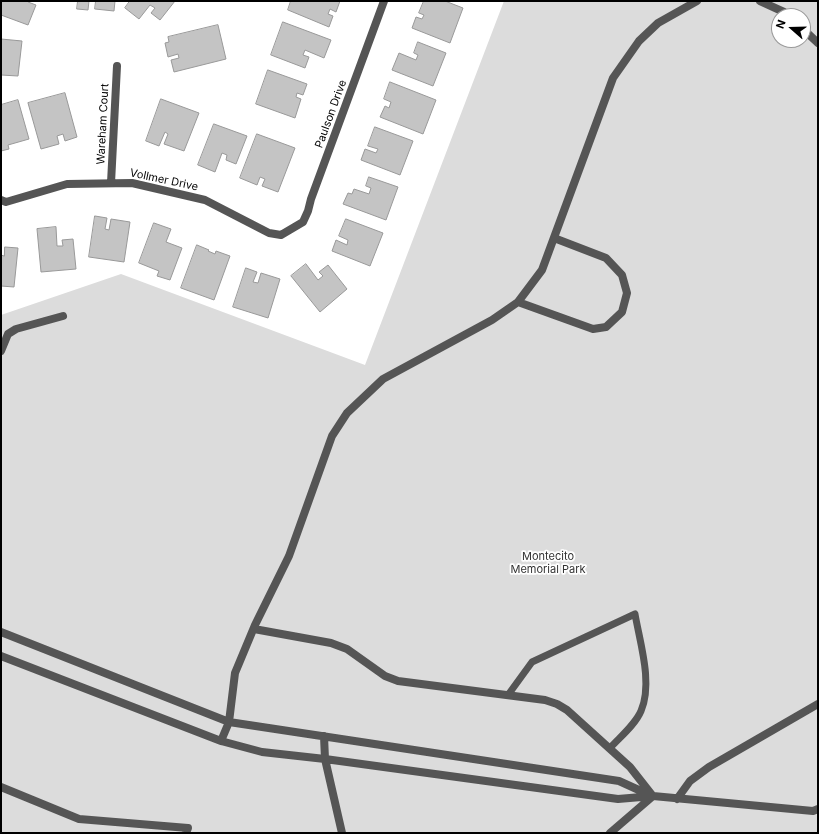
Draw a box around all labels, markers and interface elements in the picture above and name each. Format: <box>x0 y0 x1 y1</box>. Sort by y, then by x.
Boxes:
north arrow <box>771 8 811 48</box>
text: N <box>773 18 789 31</box>
street label: Paulson Drive <box>313 78 349 150</box>
street label: Wareham Court <box>94 83 112 165</box>
street label: Vollmer Drive <box>129 166 199 194</box>
park label: Montecito Memorial Park <box>510 550 586 576</box>

